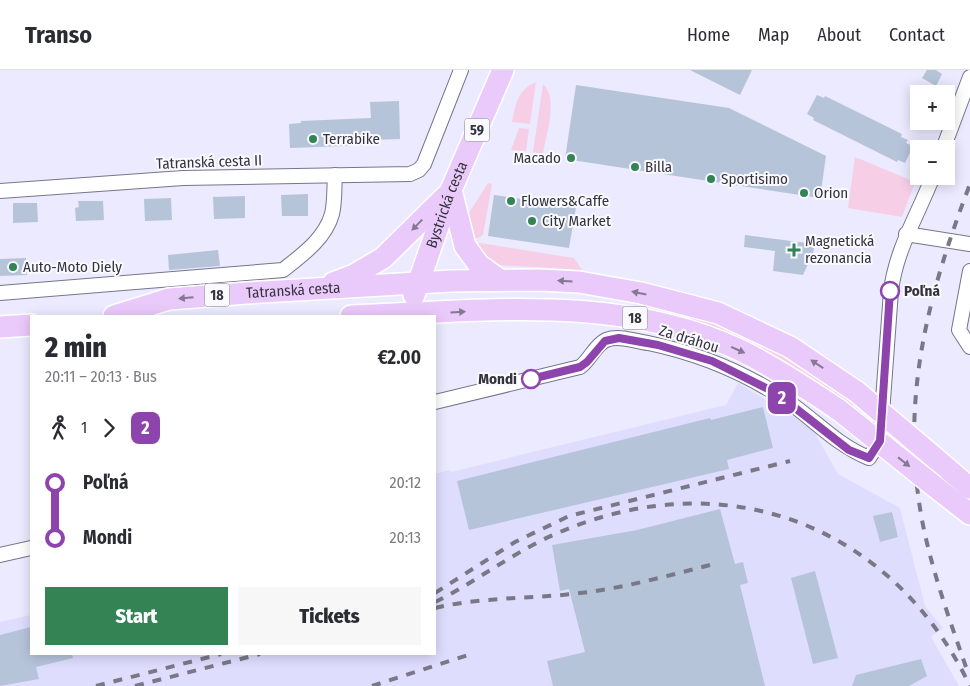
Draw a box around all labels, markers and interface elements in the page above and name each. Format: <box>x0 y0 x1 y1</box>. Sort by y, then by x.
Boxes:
text: Transo <box>25 21 92 49</box>
text: Home <box>687 24 730 46</box>
text: Map <box>758 24 789 46</box>
text: About <box>817 24 861 46</box>
text: Contact <box>889 24 945 46</box>
map controls <box>910 85 955 185</box>
button: + <box>910 85 955 130</box>
road number: 59 <box>464 118 490 142</box>
place label: Terrabike <box>323 130 380 148</box>
marker: Terrabike <box>307 133 319 145</box>
button: − <box>910 140 955 185</box>
place label: Macado <box>513 149 561 167</box>
street label: Tatranská cesta II <box>156 151 262 173</box>
marker: Macado <box>565 152 577 164</box>
place label: Billa <box>645 158 672 176</box>
street label: Bystrická cesta <box>422 159 471 251</box>
marker: Billa <box>629 161 641 173</box>
place label: Sportisimo <box>721 170 788 188</box>
marker: Sportisimo <box>705 173 717 185</box>
place label: Orion <box>814 184 848 202</box>
marker: Orion <box>798 187 810 199</box>
place label: Flowers&Caffe <box>521 192 609 210</box>
marker: Flowers&Caffe <box>505 195 517 207</box>
place label: City Market <box>542 212 611 230</box>
marker: City Market <box>526 215 538 227</box>
one-way arrow <box>411 219 423 231</box>
place label: Magnetická rezonancia <box>805 232 874 267</box>
marker: Magnetická rezonancia <box>787 243 801 257</box>
place label: Auto-Moto Diely <box>23 258 122 276</box>
marker: Auto-Moto Diely <box>7 261 19 273</box>
one-way arrow <box>557 277 573 285</box>
street label: Tatranská cesta <box>245 279 341 302</box>
marker: Poľná <box>880 281 900 301</box>
place label: Poľná <box>904 282 940 300</box>
road number: 18 <box>204 284 230 306</box>
one-way arrow <box>631 288 647 296</box>
one-way arrow <box>178 294 194 302</box>
one-way arrow <box>450 307 466 315</box>
road number: 18 <box>622 307 648 330</box>
street label: Za dráhou <box>657 321 721 357</box>
text: 2 min <box>45 331 107 364</box>
text: €2.00 <box>377 346 421 369</box>
one-way arrow <box>731 346 745 354</box>
one-way arrow <box>810 359 824 369</box>
text: 20:11 – 20:13 · Bus <box>45 367 157 386</box>
marker: Mondi <box>521 369 541 389</box>
place label: Mondi <box>478 370 517 388</box>
line badge: 2 <box>766 382 798 414</box>
text: 2 <box>778 387 786 409</box>
icon: walk <box>45 414 73 442</box>
icon: forward <box>95 414 123 442</box>
text: 2 <box>141 417 150 439</box>
text: 1 <box>81 418 87 437</box>
one-way arrow <box>898 457 911 468</box>
text: Poľná <box>83 471 128 494</box>
text: 20:12 <box>390 473 421 492</box>
text: Mondi <box>83 526 132 549</box>
text: 20:13 <box>389 528 421 547</box>
button: Start <box>45 587 228 645</box>
button: Tickets <box>238 587 421 645</box>

